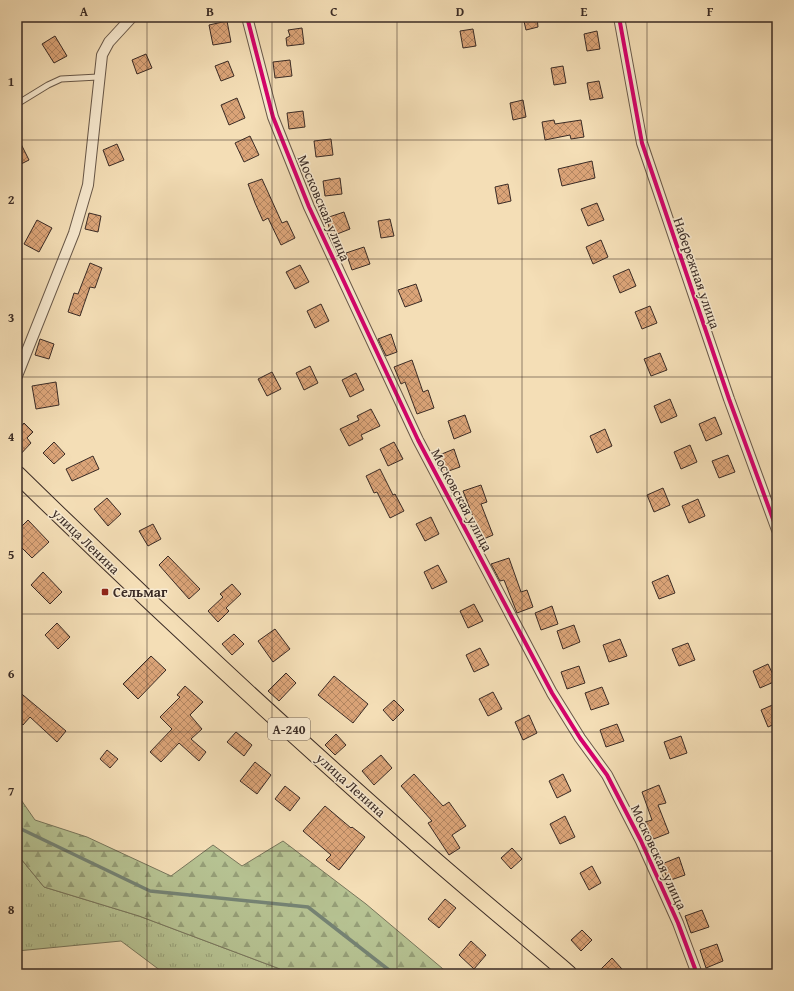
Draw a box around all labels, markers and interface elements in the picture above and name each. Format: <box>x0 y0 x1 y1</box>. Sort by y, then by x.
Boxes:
text: A <box>80 2 89 21</box>
text: B <box>206 2 214 21</box>
text: C <box>330 2 338 21</box>
text: D <box>456 2 464 21</box>
text: E <box>581 2 588 21</box>
text: F <box>707 2 714 21</box>
text: 1 <box>8 72 14 91</box>
street label: Московская улица <box>293 152 356 265</box>
text: 2 <box>8 190 15 209</box>
street label: Набережная улица <box>669 215 726 332</box>
text: 3 <box>8 308 14 327</box>
text: 4 <box>8 427 15 446</box>
street label: Московская улица <box>426 445 498 555</box>
street label: улица Ленина <box>47 503 125 579</box>
text: 5 <box>8 545 15 564</box>
place label: Сельмаг <box>113 582 168 602</box>
marker: Сельмаг <box>100 587 110 597</box>
text: 6 <box>8 664 15 683</box>
road number: А-240 <box>268 718 310 740</box>
street label: улица Ленина <box>311 748 390 822</box>
text: 7 <box>8 782 15 801</box>
street label: Московская улица <box>626 801 692 913</box>
text: 8 <box>8 900 15 919</box>

